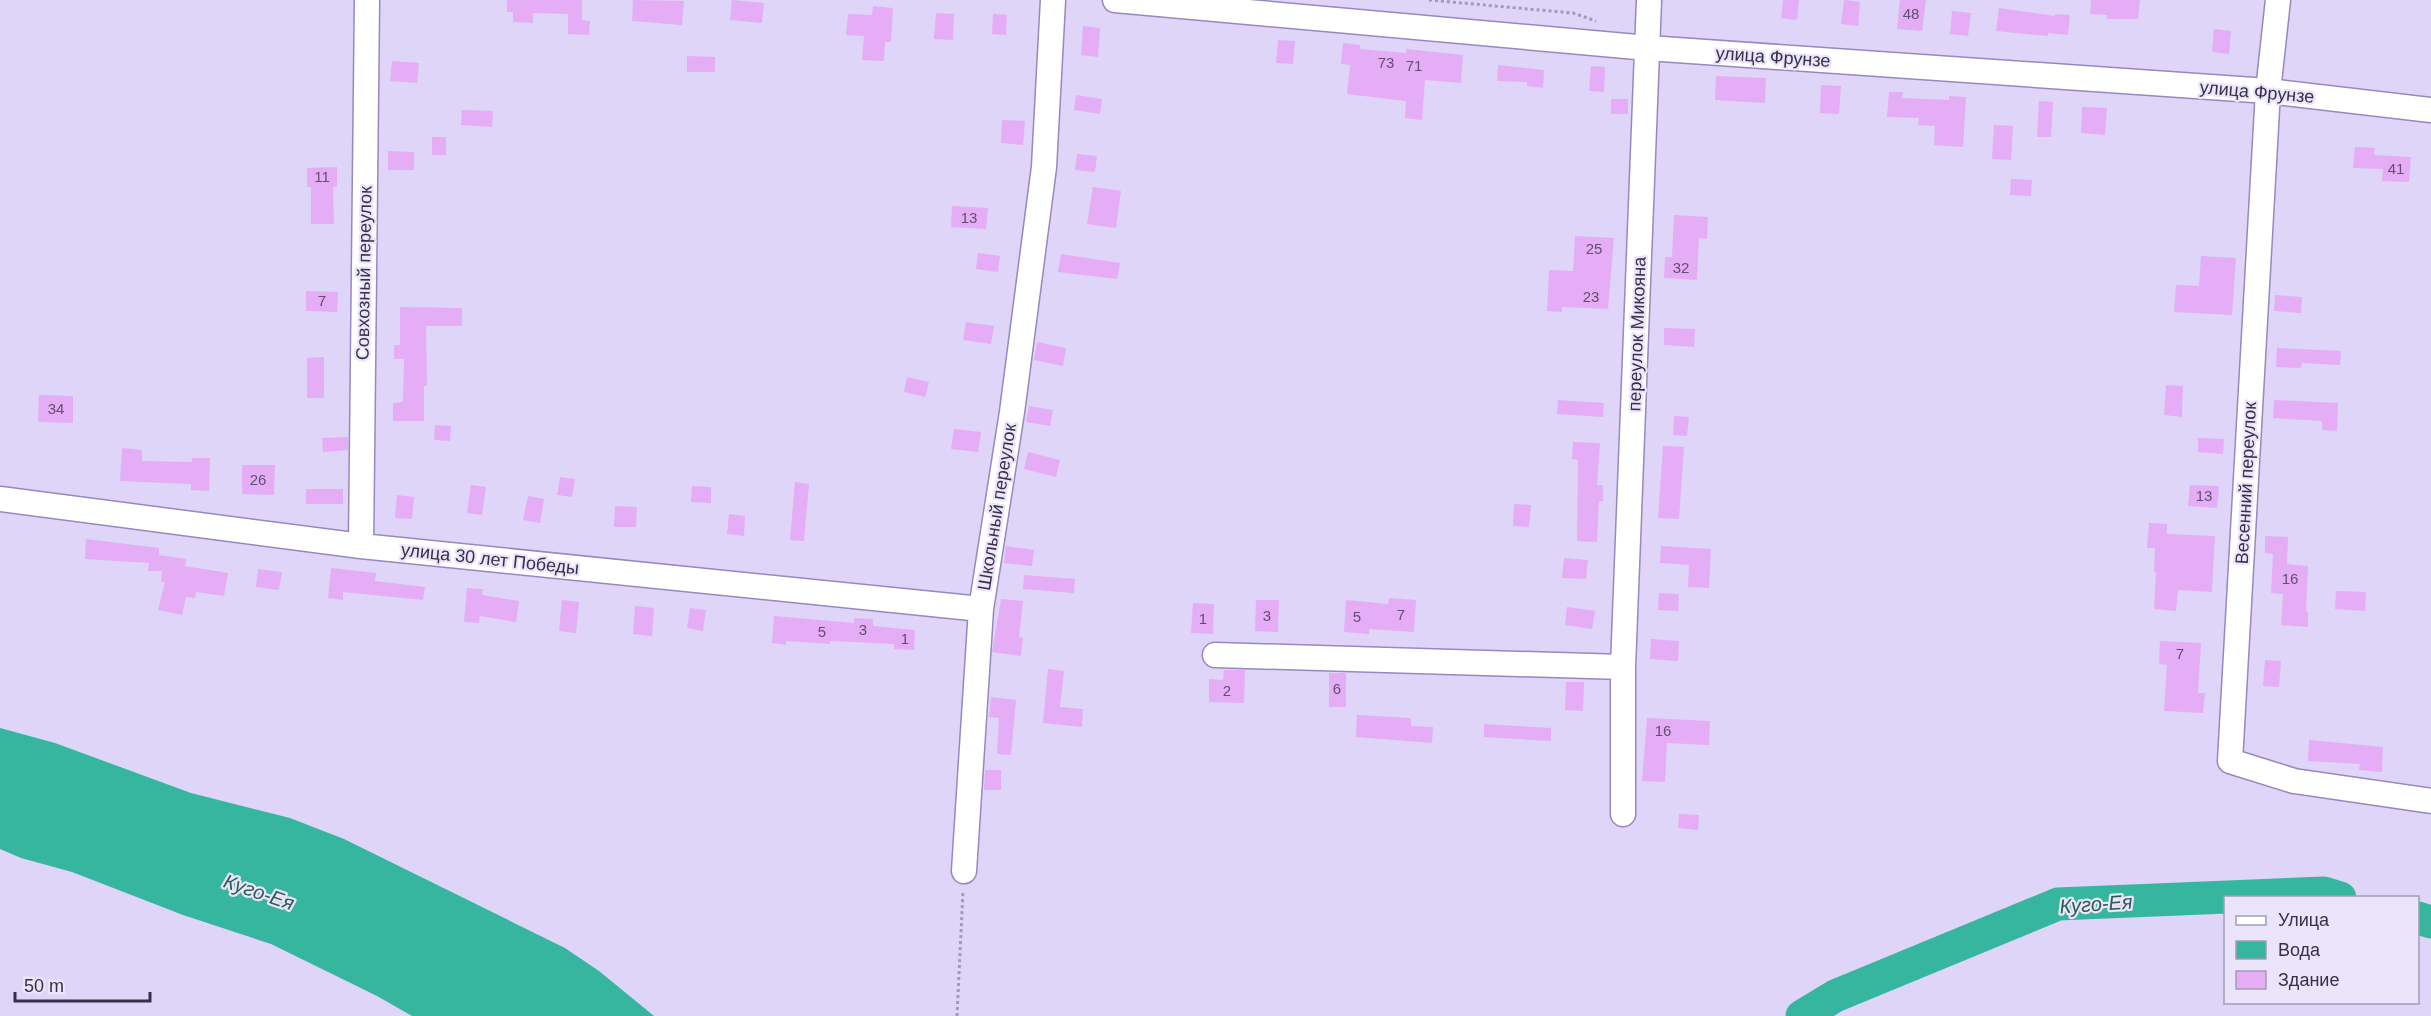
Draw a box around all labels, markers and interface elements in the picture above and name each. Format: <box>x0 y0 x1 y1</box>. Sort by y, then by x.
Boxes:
house number: 48 <box>1903 5 1919 22</box>
street label: улица Фрунзе <box>1715 43 1831 71</box>
house number: 73 <box>1378 54 1394 71</box>
house number: 71 <box>1406 57 1422 74</box>
street label: улица Фрунзе <box>2199 77 2315 107</box>
house number: 41 <box>2388 160 2404 177</box>
house number: 11 <box>314 168 330 185</box>
street label: Совхозный переулок <box>352 186 376 360</box>
house number: 13 <box>961 209 977 226</box>
house number: 25 <box>1586 240 1602 257</box>
street label: переулок Микояна <box>1624 255 1650 412</box>
house number: 32 <box>1673 259 1689 276</box>
house number: 23 <box>1583 288 1599 305</box>
house number: 7 <box>318 292 326 309</box>
house number: 34 <box>48 400 64 417</box>
street label: Весенний переулок <box>2232 401 2260 565</box>
street label: Школьный переулок <box>974 422 1020 592</box>
house number: 26 <box>250 471 266 488</box>
house number: 13 <box>2196 487 2212 504</box>
street label: улица 30 лет Победы <box>400 540 580 578</box>
house number: 16 <box>2282 570 2298 587</box>
house number: 7 <box>1397 606 1405 623</box>
house number: 3 <box>1263 607 1271 624</box>
house number: 5 <box>1353 608 1361 625</box>
house number: 1 <box>1199 610 1207 627</box>
house number: 3 <box>859 621 867 638</box>
house number: 5 <box>818 623 826 640</box>
house number: 1 <box>901 630 909 647</box>
house number: 7 <box>2176 645 2184 662</box>
house number: 6 <box>1333 680 1341 697</box>
house number: 2 <box>1223 682 1231 699</box>
house number: 16 <box>1655 722 1671 739</box>
water label: Куго-Ея <box>221 870 297 914</box>
water label: Куго-Ея <box>2059 890 2133 918</box>
legend <box>2224 896 2419 1004</box>
text: Улица <box>2278 910 2330 930</box>
text: Вода <box>2278 940 2321 960</box>
scale bar <box>15 965 150 1003</box>
text: Здание <box>2278 970 2339 990</box>
text: 50 m <box>24 976 64 996</box>

